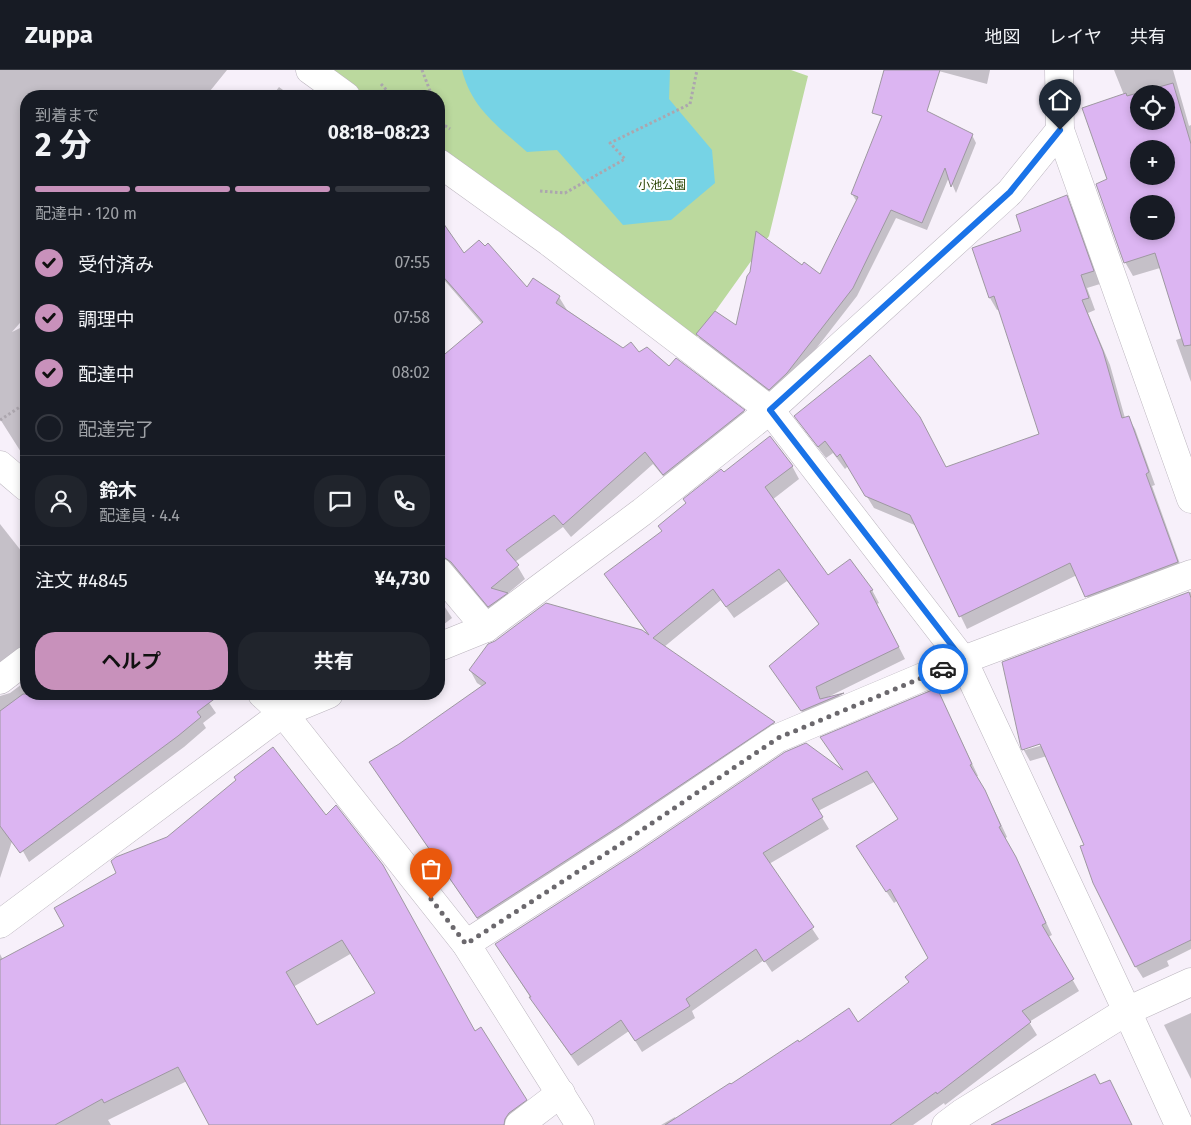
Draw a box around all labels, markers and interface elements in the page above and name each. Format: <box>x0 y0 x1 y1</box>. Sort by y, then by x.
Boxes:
text: Zuppa <box>25 21 93 49</box>
text: 地図 <box>985 26 1021 48</box>
text: レイヤ <box>1049 26 1102 48</box>
text: 共有 <box>1130 26 1166 48</box>
pin <box>1039 79 1081 130</box>
map controls <box>1130 85 1175 240</box>
button: locate <box>1130 85 1175 130</box>
icon: home <box>1046 86 1074 114</box>
text: 到着まで <box>35 106 99 125</box>
text: 08:18–08:23 <box>328 121 430 144</box>
text: 2 分 <box>35 126 91 164</box>
button: + <box>1130 140 1175 185</box>
park label: 小池公園 <box>638 178 686 192</box>
button: − <box>1130 195 1175 240</box>
text: 配達中 · 120 m <box>35 204 137 223</box>
icon: check <box>35 249 63 277</box>
text: 受付済み <box>78 253 154 276</box>
text: 07:55 <box>394 253 430 272</box>
icon: check <box>35 304 63 332</box>
text: 調理中 <box>78 308 135 331</box>
text: 07:58 <box>394 308 430 327</box>
icon: check <box>35 359 63 387</box>
text: 配達中 <box>78 363 135 386</box>
text: 08:02 <box>392 363 430 382</box>
text: 配達完了 <box>78 418 154 441</box>
button: person <box>35 475 87 527</box>
button: chat <box>314 475 366 527</box>
button: phone <box>378 475 430 527</box>
text: 鈴木 <box>99 479 137 502</box>
text: 配達員 · 4.4 <box>99 506 180 525</box>
text: ¥4,730 <box>375 567 430 590</box>
text: 注文 #4845 <box>35 569 128 592</box>
button: ヘルプ <box>35 632 228 690</box>
button: 共有 <box>238 632 430 690</box>
courier <box>918 644 968 694</box>
icon: car <box>929 655 957 683</box>
pin <box>410 848 452 899</box>
icon: bag <box>417 855 445 883</box>

